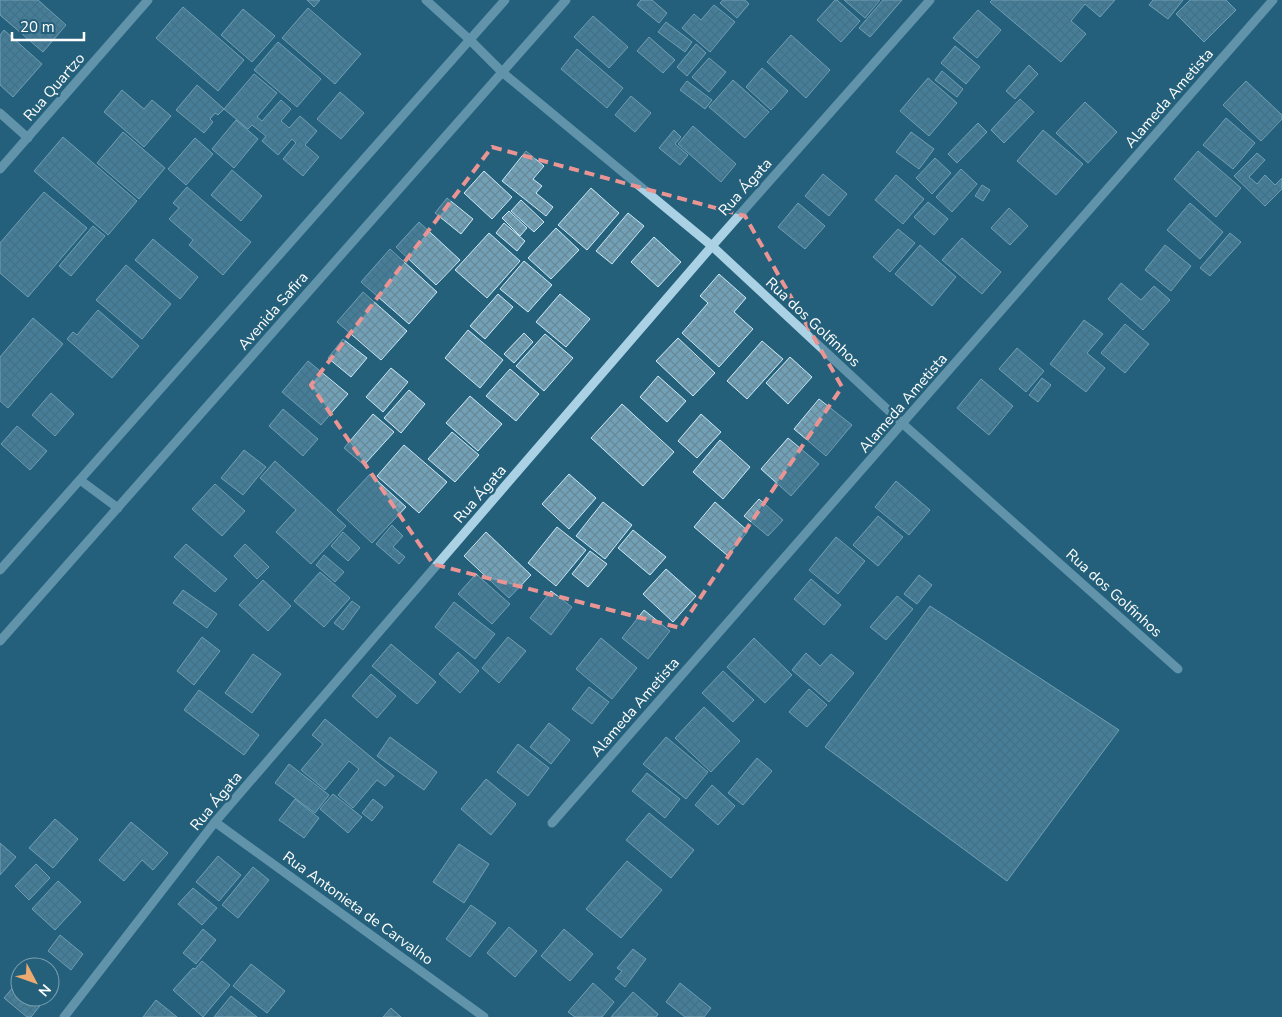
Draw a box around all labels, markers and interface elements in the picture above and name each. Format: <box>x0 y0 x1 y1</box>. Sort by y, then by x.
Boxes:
scale bar <box>12 10 85 42</box>
text: 20 m <box>20 17 55 37</box>
street label: Alameda Ametista <box>1120 44 1218 152</box>
street label: Rua Quartzo <box>19 49 89 125</box>
street label: Rua Ágata <box>714 154 776 220</box>
street label: Avenida Safira <box>233 268 313 354</box>
street label: Rua dos Golfinhos <box>761 273 865 371</box>
street label: Alameda Ametista <box>854 349 952 457</box>
street label: Rua Ágata <box>449 461 511 527</box>
street label: Rua dos Golfinhos <box>1062 544 1166 642</box>
street label: Alameda Ametista <box>586 653 684 761</box>
street label: Rua Ágata <box>186 767 246 835</box>
street label: Rua Antonieta de Carvalho <box>279 847 437 969</box>
north arrow <box>10 957 60 1007</box>
text: N <box>34 980 55 1000</box>

